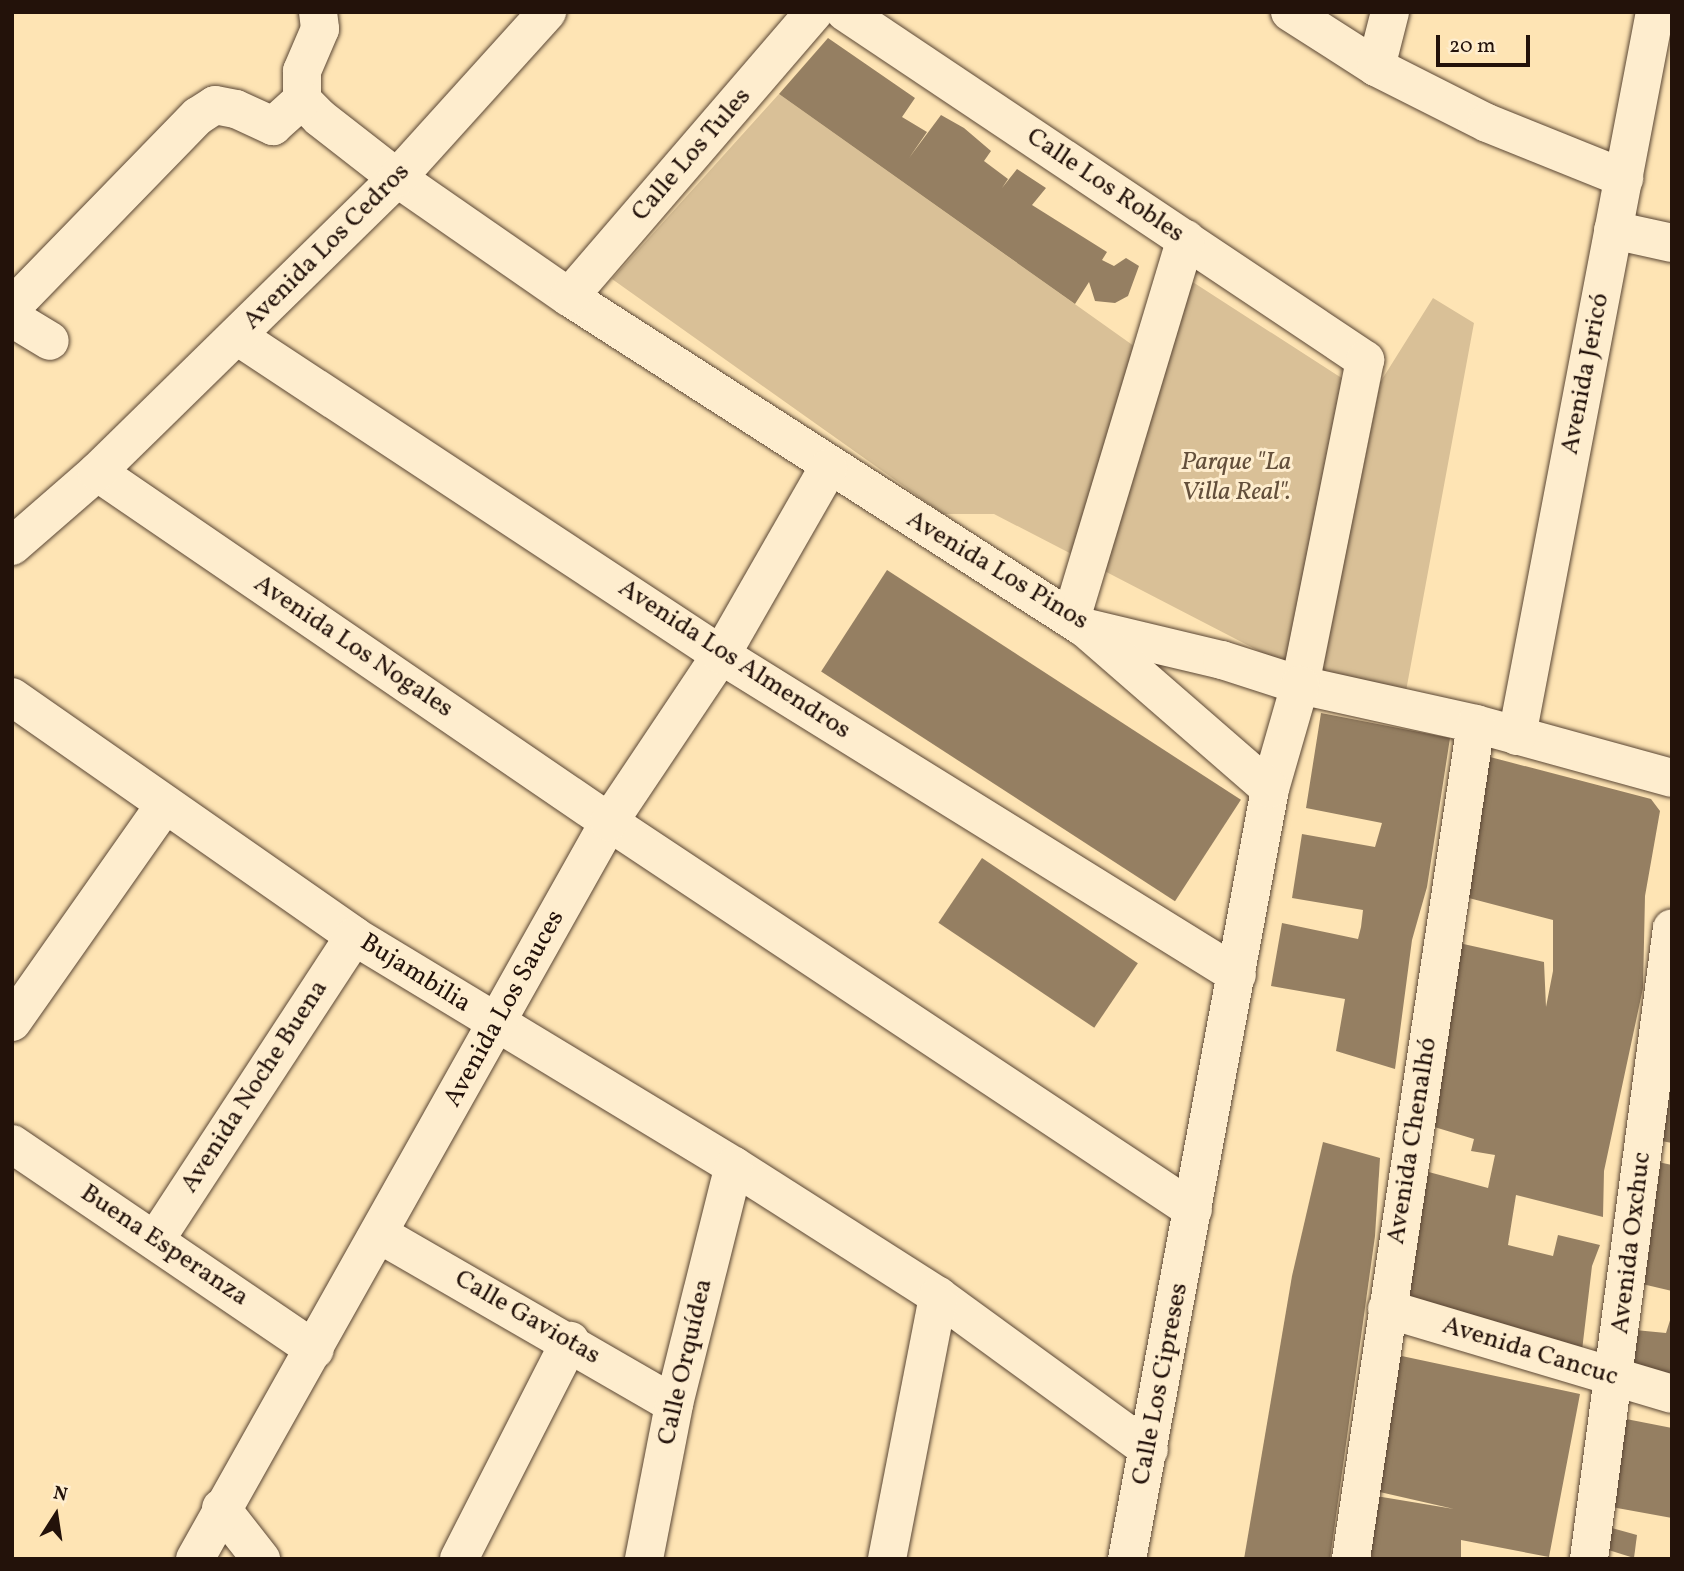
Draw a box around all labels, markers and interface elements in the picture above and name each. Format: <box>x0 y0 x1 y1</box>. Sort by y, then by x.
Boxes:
scale bar <box>1439 21 1534 65</box>
text: 20 m <box>1449 32 1495 61</box>
street label: Calle Los Tules <box>625 82 759 228</box>
street label: Calle Los Robles <box>1020 122 1190 250</box>
street label: Avenida Los Cedros <box>237 157 417 337</box>
street label: Avenida Jericó <box>1555 291 1617 457</box>
park label: Parque "La Villa Real". <box>1181 447 1291 508</box>
street label: Avenida Los Pinos <box>900 504 1094 638</box>
street label: Avenida Los Nogales <box>247 569 459 725</box>
street label: Avenida Los Almendros <box>612 573 856 747</box>
street label: Avenida Los Sauces <box>438 905 572 1113</box>
street label: Bujambilia <box>354 928 476 1020</box>
street label: Avenida Noche Buena <box>175 975 335 1199</box>
street label: Avenida Chenalhó <box>1381 1035 1445 1247</box>
street label: Avenida Oxchuc <box>1605 1150 1659 1336</box>
street label: Buena Esperanza <box>74 1178 254 1314</box>
street label: Calle Gaviotas <box>449 1264 605 1372</box>
street label: Calle Orquídea <box>652 1276 720 1448</box>
street label: Calle Los Cipreses <box>1126 1280 1196 1488</box>
street label: Avenida Cancuc <box>1438 1310 1622 1394</box>
north arrow <box>21 1480 91 1550</box>
text: N <box>51 1480 70 1509</box>

